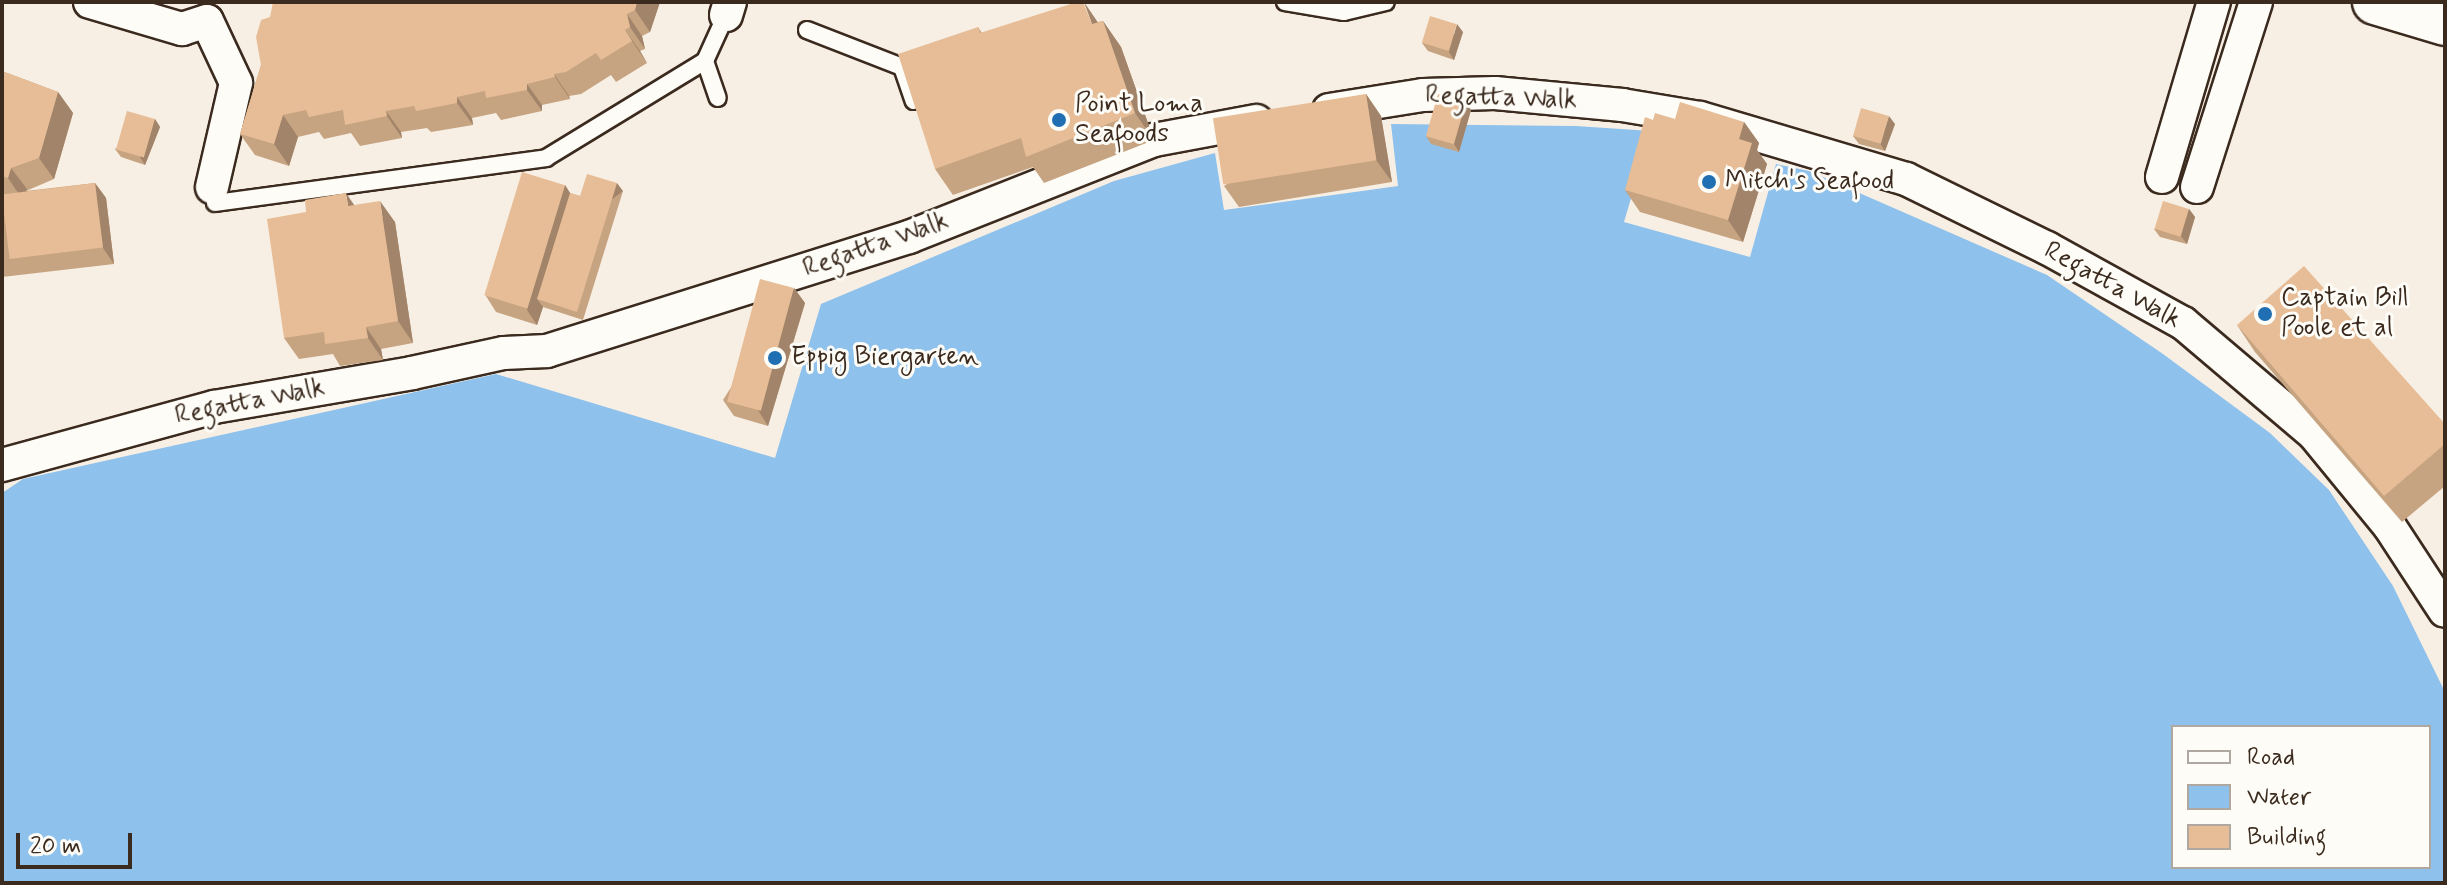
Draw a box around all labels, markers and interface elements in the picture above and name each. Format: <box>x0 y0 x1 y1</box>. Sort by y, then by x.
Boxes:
street label: Regatta Walk <box>1423 81 1579 117</box>
place label: Point Loma Seafoods <box>1075 89 1203 150</box>
marker: Point Loma Seafoods <box>1050 111 1068 129</box>
place label: Mitch's Seafood <box>1725 166 1895 198</box>
marker: Mitch's Seafood <box>1700 173 1718 191</box>
street label: Regatta Walk <box>798 206 954 286</box>
street label: Regatta Walk <box>2037 235 2187 337</box>
place label: Captain Bill Poole et al <box>2281 283 2409 344</box>
marker: Captain Bill Poole et al <box>2256 305 2274 323</box>
place label: Eppig Biergarten <box>791 342 982 374</box>
marker: Eppig Biergarten <box>766 349 784 367</box>
street label: Regatta Walk <box>171 373 329 433</box>
legend <box>2171 725 2431 869</box>
text: Road <box>2247 742 2295 773</box>
text: Water <box>2247 782 2311 813</box>
scale bar <box>20 817 136 867</box>
text: Building <box>2247 822 2327 853</box>
text: 20 m <box>30 831 81 862</box>

